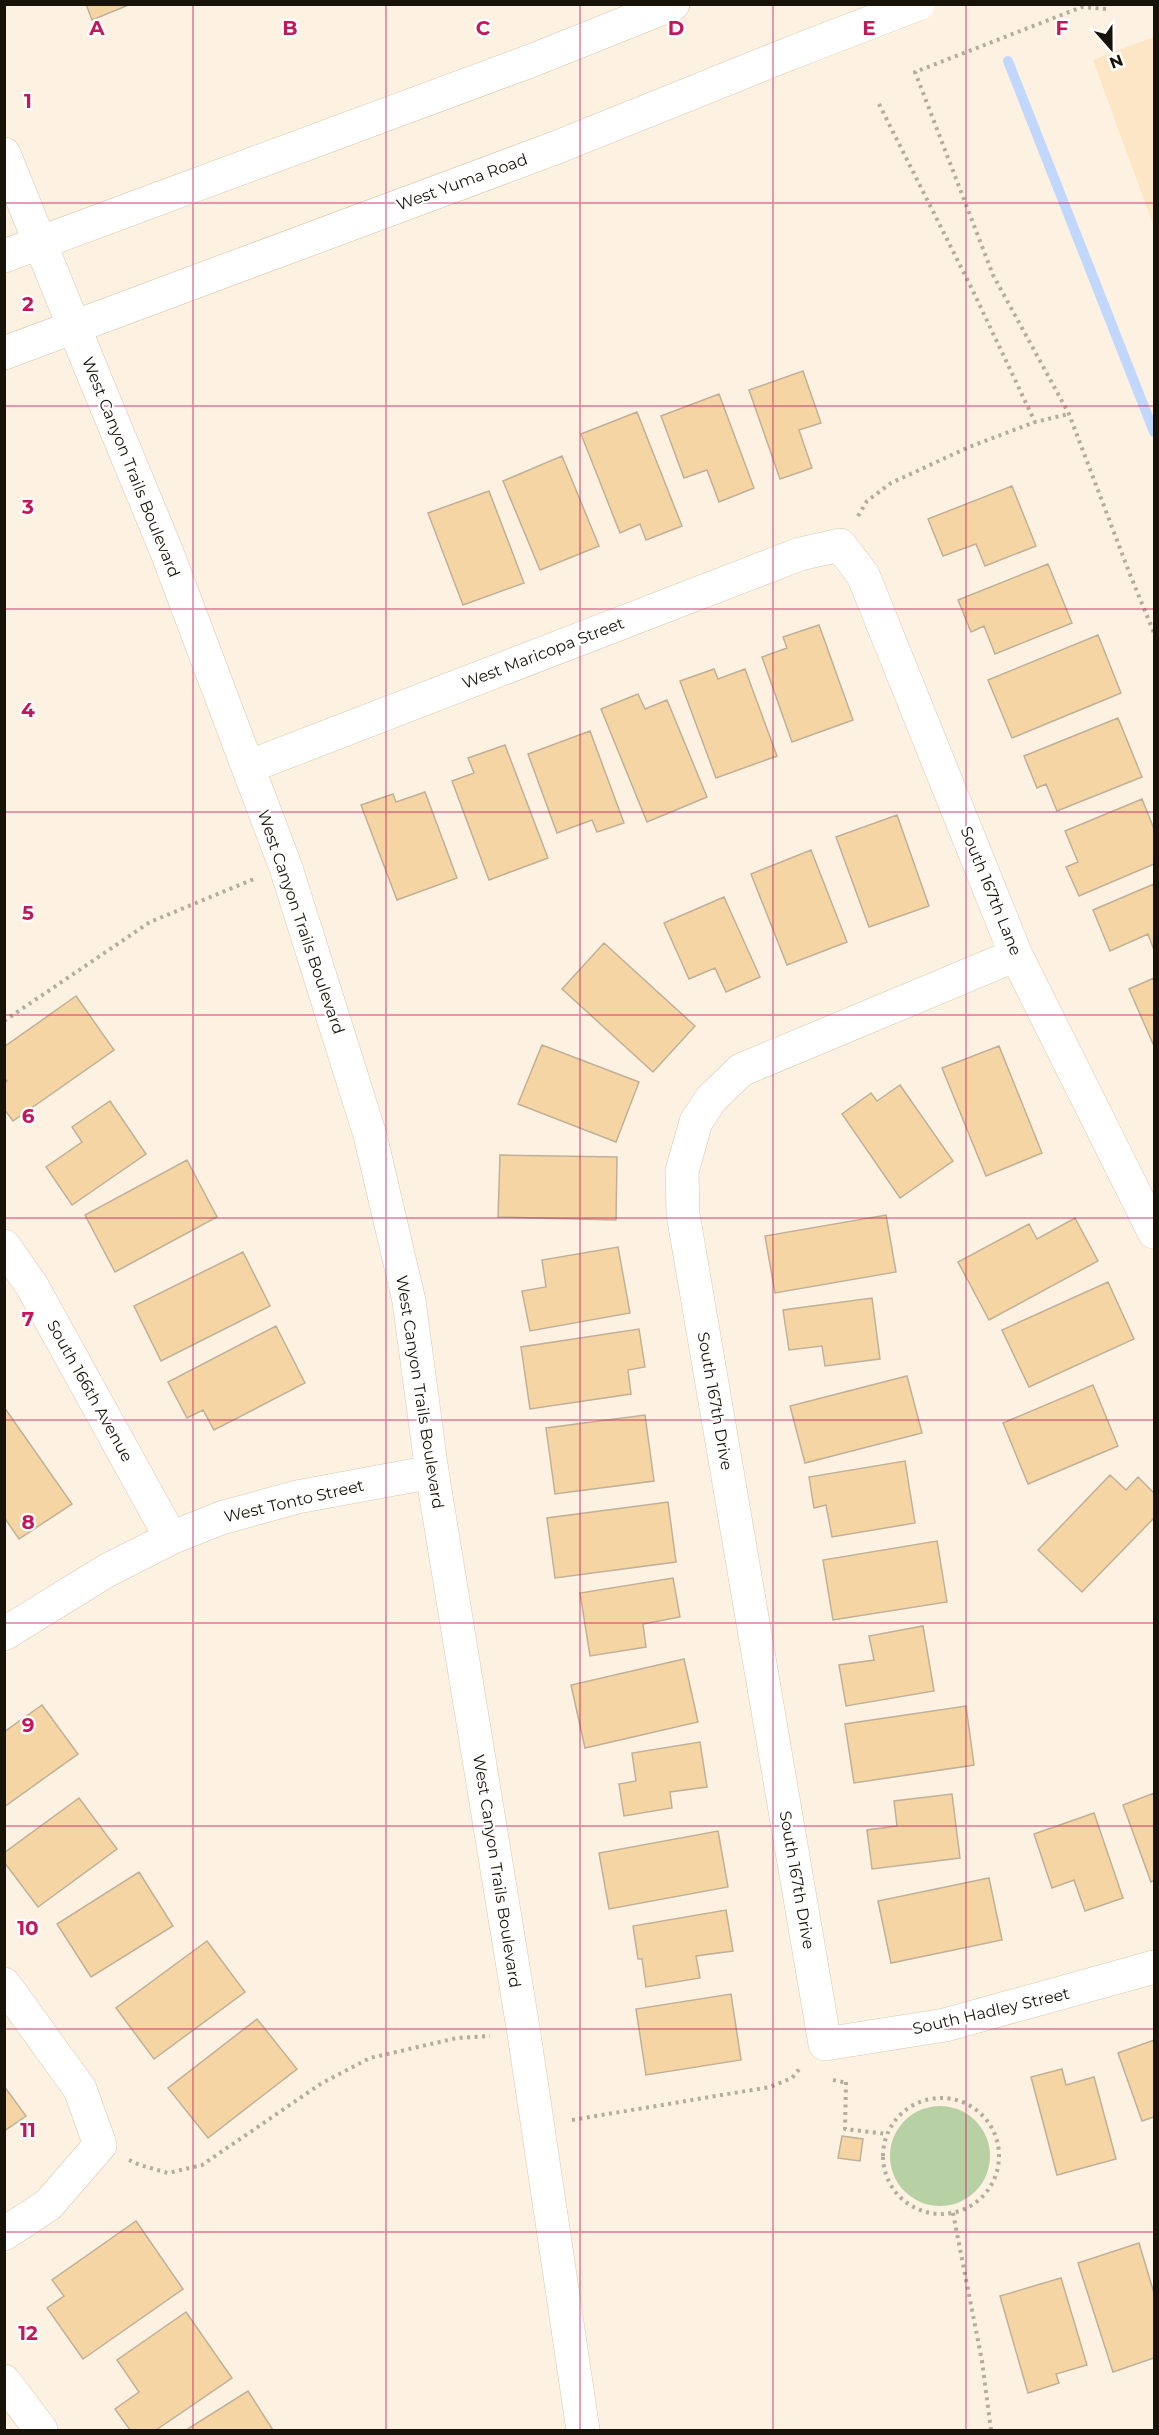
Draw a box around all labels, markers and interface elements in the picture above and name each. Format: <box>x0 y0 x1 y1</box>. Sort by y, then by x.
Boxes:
text: A <box>88 16 105 40</box>
text: B <box>282 16 298 40</box>
text: C <box>476 16 491 40</box>
text: D <box>668 16 684 40</box>
text: E <box>862 16 876 40</box>
text: F <box>1056 16 1069 40</box>
north arrow <box>1081 18 1141 78</box>
text: N <box>1107 50 1126 73</box>
text: 1 <box>24 89 32 113</box>
street label: West Yuma Road <box>394 149 530 215</box>
text: 2 <box>22 292 34 316</box>
street label: West Canyon Trails Boulevard <box>78 354 184 580</box>
text: 3 <box>21 495 34 519</box>
street label: West Maricopa Street <box>459 613 627 693</box>
text: 4 <box>21 698 35 722</box>
street label: West Canyon Trails Boulevard <box>254 807 348 1037</box>
street label: South 167th Lane <box>956 824 1026 958</box>
text: 5 <box>22 901 34 925</box>
text: 6 <box>22 1104 35 1128</box>
street label: West Canyon Trails Boulevard <box>392 1274 448 1510</box>
text: 7 <box>22 1307 34 1331</box>
street label: South 166th Avenue <box>43 1317 137 1465</box>
street label: South 167th Drive <box>693 1330 737 1472</box>
street label: West Tonto Street <box>222 1476 366 1526</box>
text: 8 <box>21 1510 35 1534</box>
text: 9 <box>22 1713 34 1737</box>
street label: West Canyon Trails Boulevard <box>469 1753 525 1989</box>
street label: South 167th Drive <box>775 1809 819 1951</box>
text: 10 <box>17 1916 39 1940</box>
street label: South Hadley Street <box>911 1984 1072 2038</box>
text: 11 <box>20 2118 36 2142</box>
text: 12 <box>18 2321 38 2345</box>

